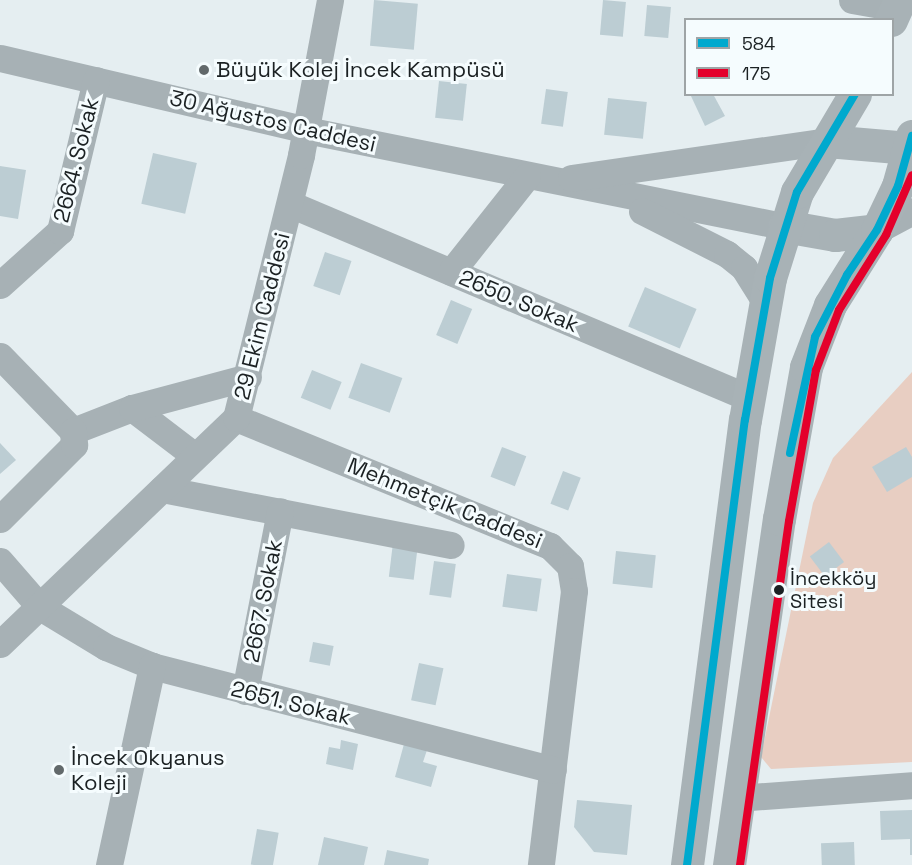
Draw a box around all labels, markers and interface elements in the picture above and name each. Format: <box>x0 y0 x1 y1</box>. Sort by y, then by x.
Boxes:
legend <box>684 18 894 96</box>
text: 584 <box>742 32 775 55</box>
place label: Büyük Kolej İncek Kampüsü <box>216 57 505 83</box>
text: 175 <box>742 62 770 85</box>
marker: Büyük Kolej İncek Kampüsü <box>197 63 211 77</box>
street label: 30 Ağustos Caddesi <box>167 84 379 158</box>
street label: 2664. Sokak <box>48 95 104 225</box>
street label: 29 Ekim Caddesi <box>228 230 296 402</box>
street label: 2650. Sokak <box>455 264 583 338</box>
street label: Mehmetçik Caddesi <box>344 452 546 554</box>
street label: 2667. Sokak <box>238 537 288 665</box>
place label: İncekköy Sitesi <box>790 566 877 613</box>
marker: İncekköy Sitesi <box>773 584 785 596</box>
street label: 2651. Sokak <box>228 675 354 731</box>
place label: İncek Okyanus Koleji <box>71 744 225 796</box>
marker: İncek Okyanus Koleji <box>52 763 66 777</box>

